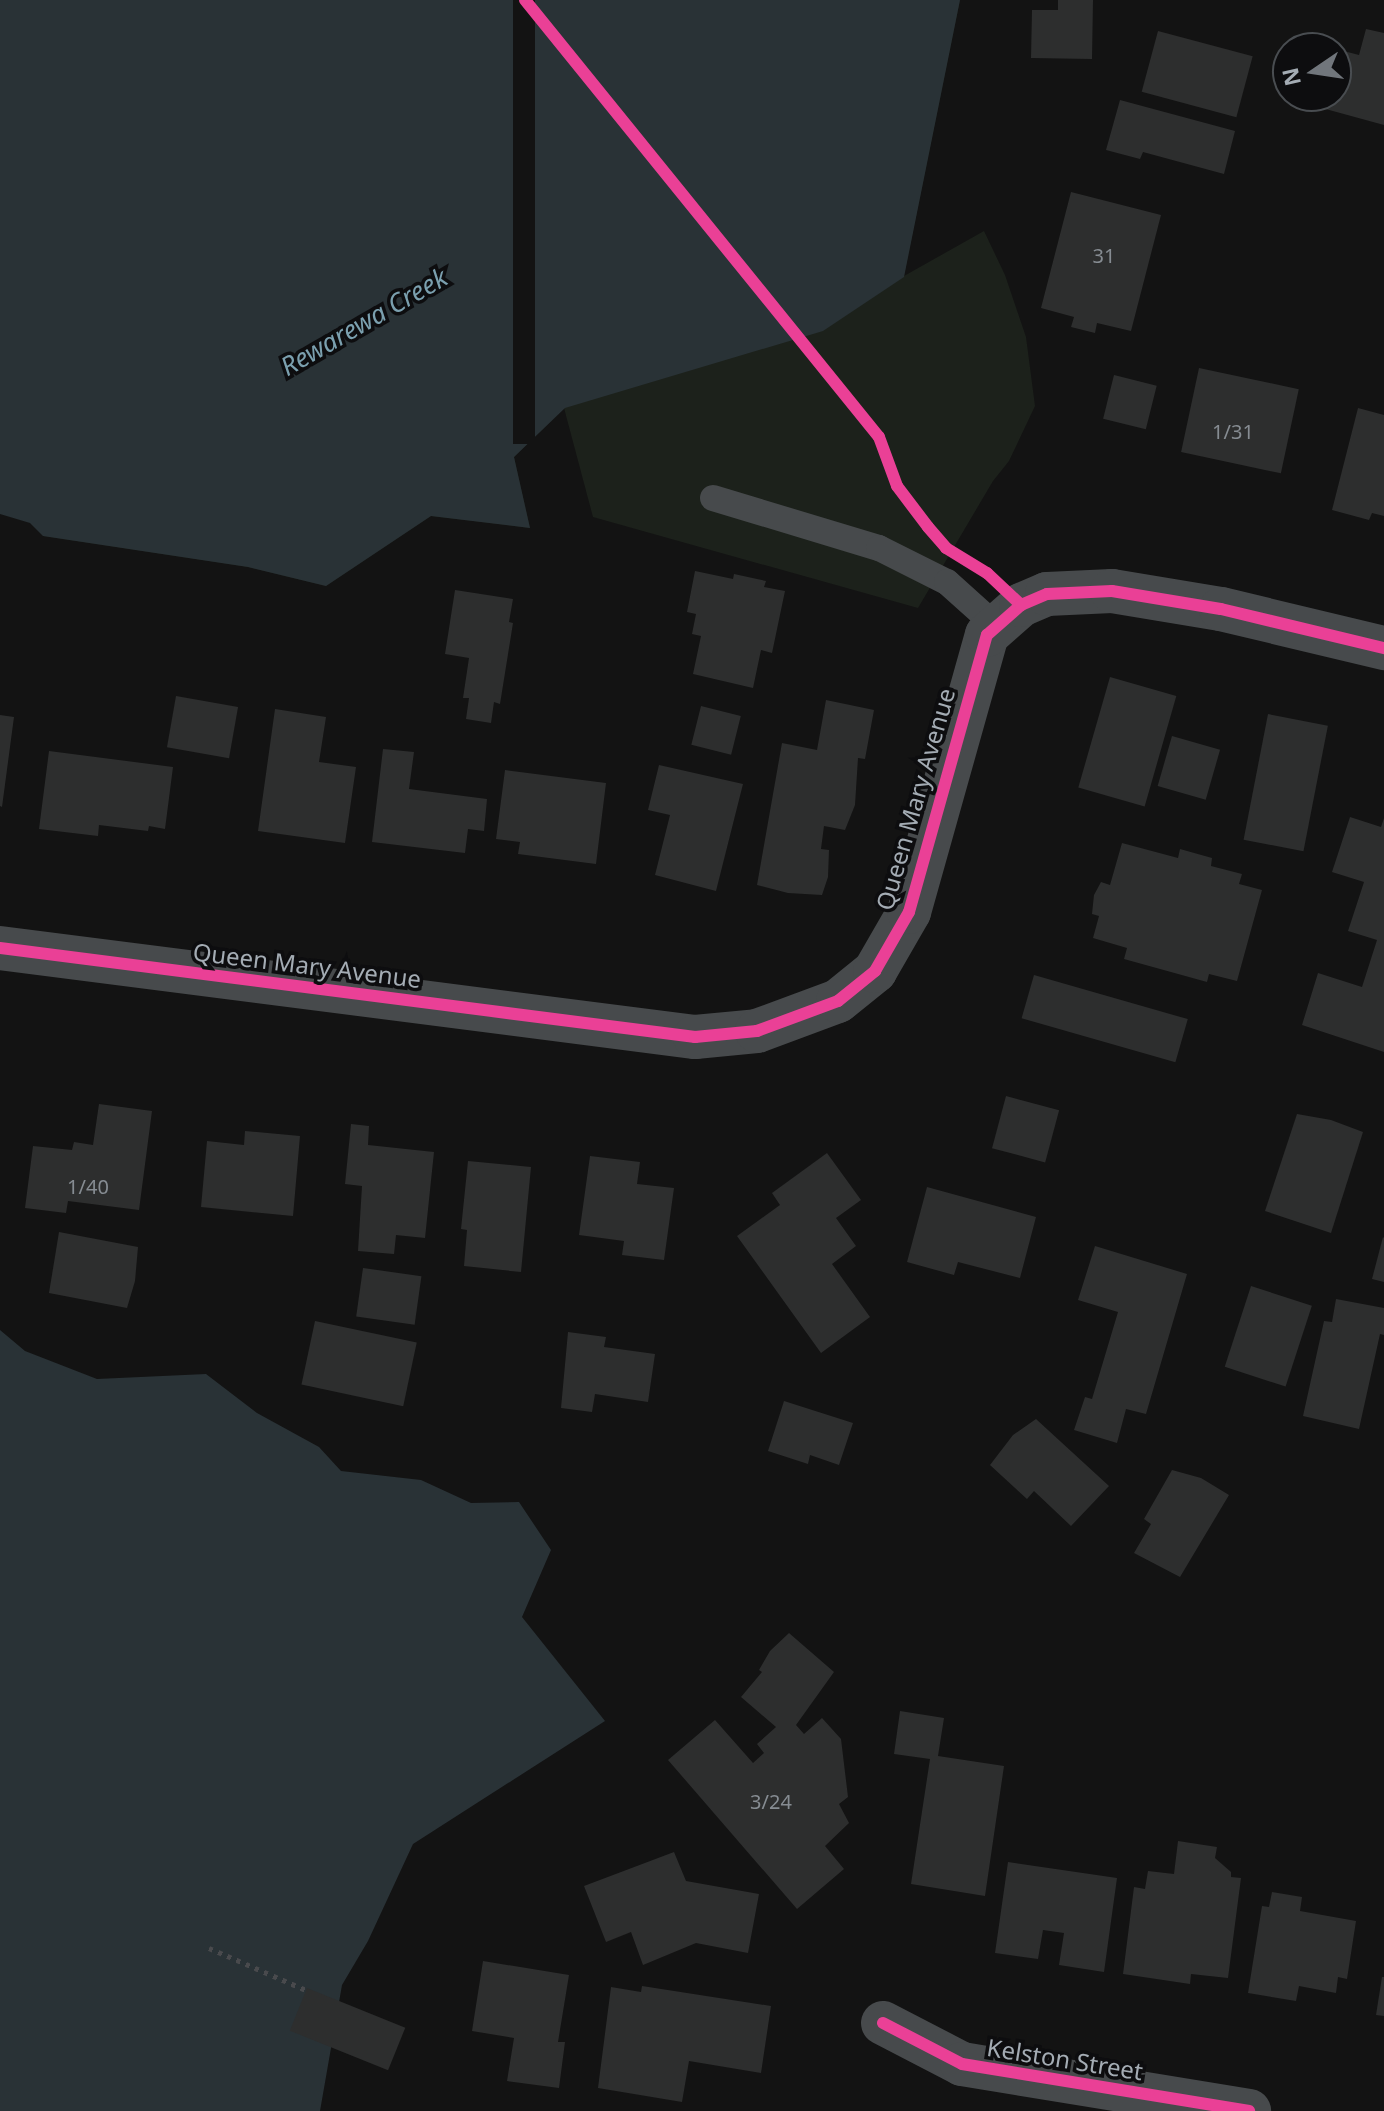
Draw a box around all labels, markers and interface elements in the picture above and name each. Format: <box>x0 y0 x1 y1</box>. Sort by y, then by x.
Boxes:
north arrow <box>1272 32 1352 112</box>
text: N <box>1274 65 1307 89</box>
house number: 31 <box>1093 243 1115 267</box>
water label: Rewarewa Creek <box>275 262 453 382</box>
house number: 1/31 <box>1212 419 1254 443</box>
street label: Queen Mary Avenue <box>870 685 960 913</box>
street label: Queen Mary Avenue <box>191 937 423 993</box>
house number: 1/40 <box>67 1174 109 1198</box>
house number: 3/24 <box>750 1789 792 1813</box>
street label: Kelston Street <box>985 2032 1145 2086</box>

